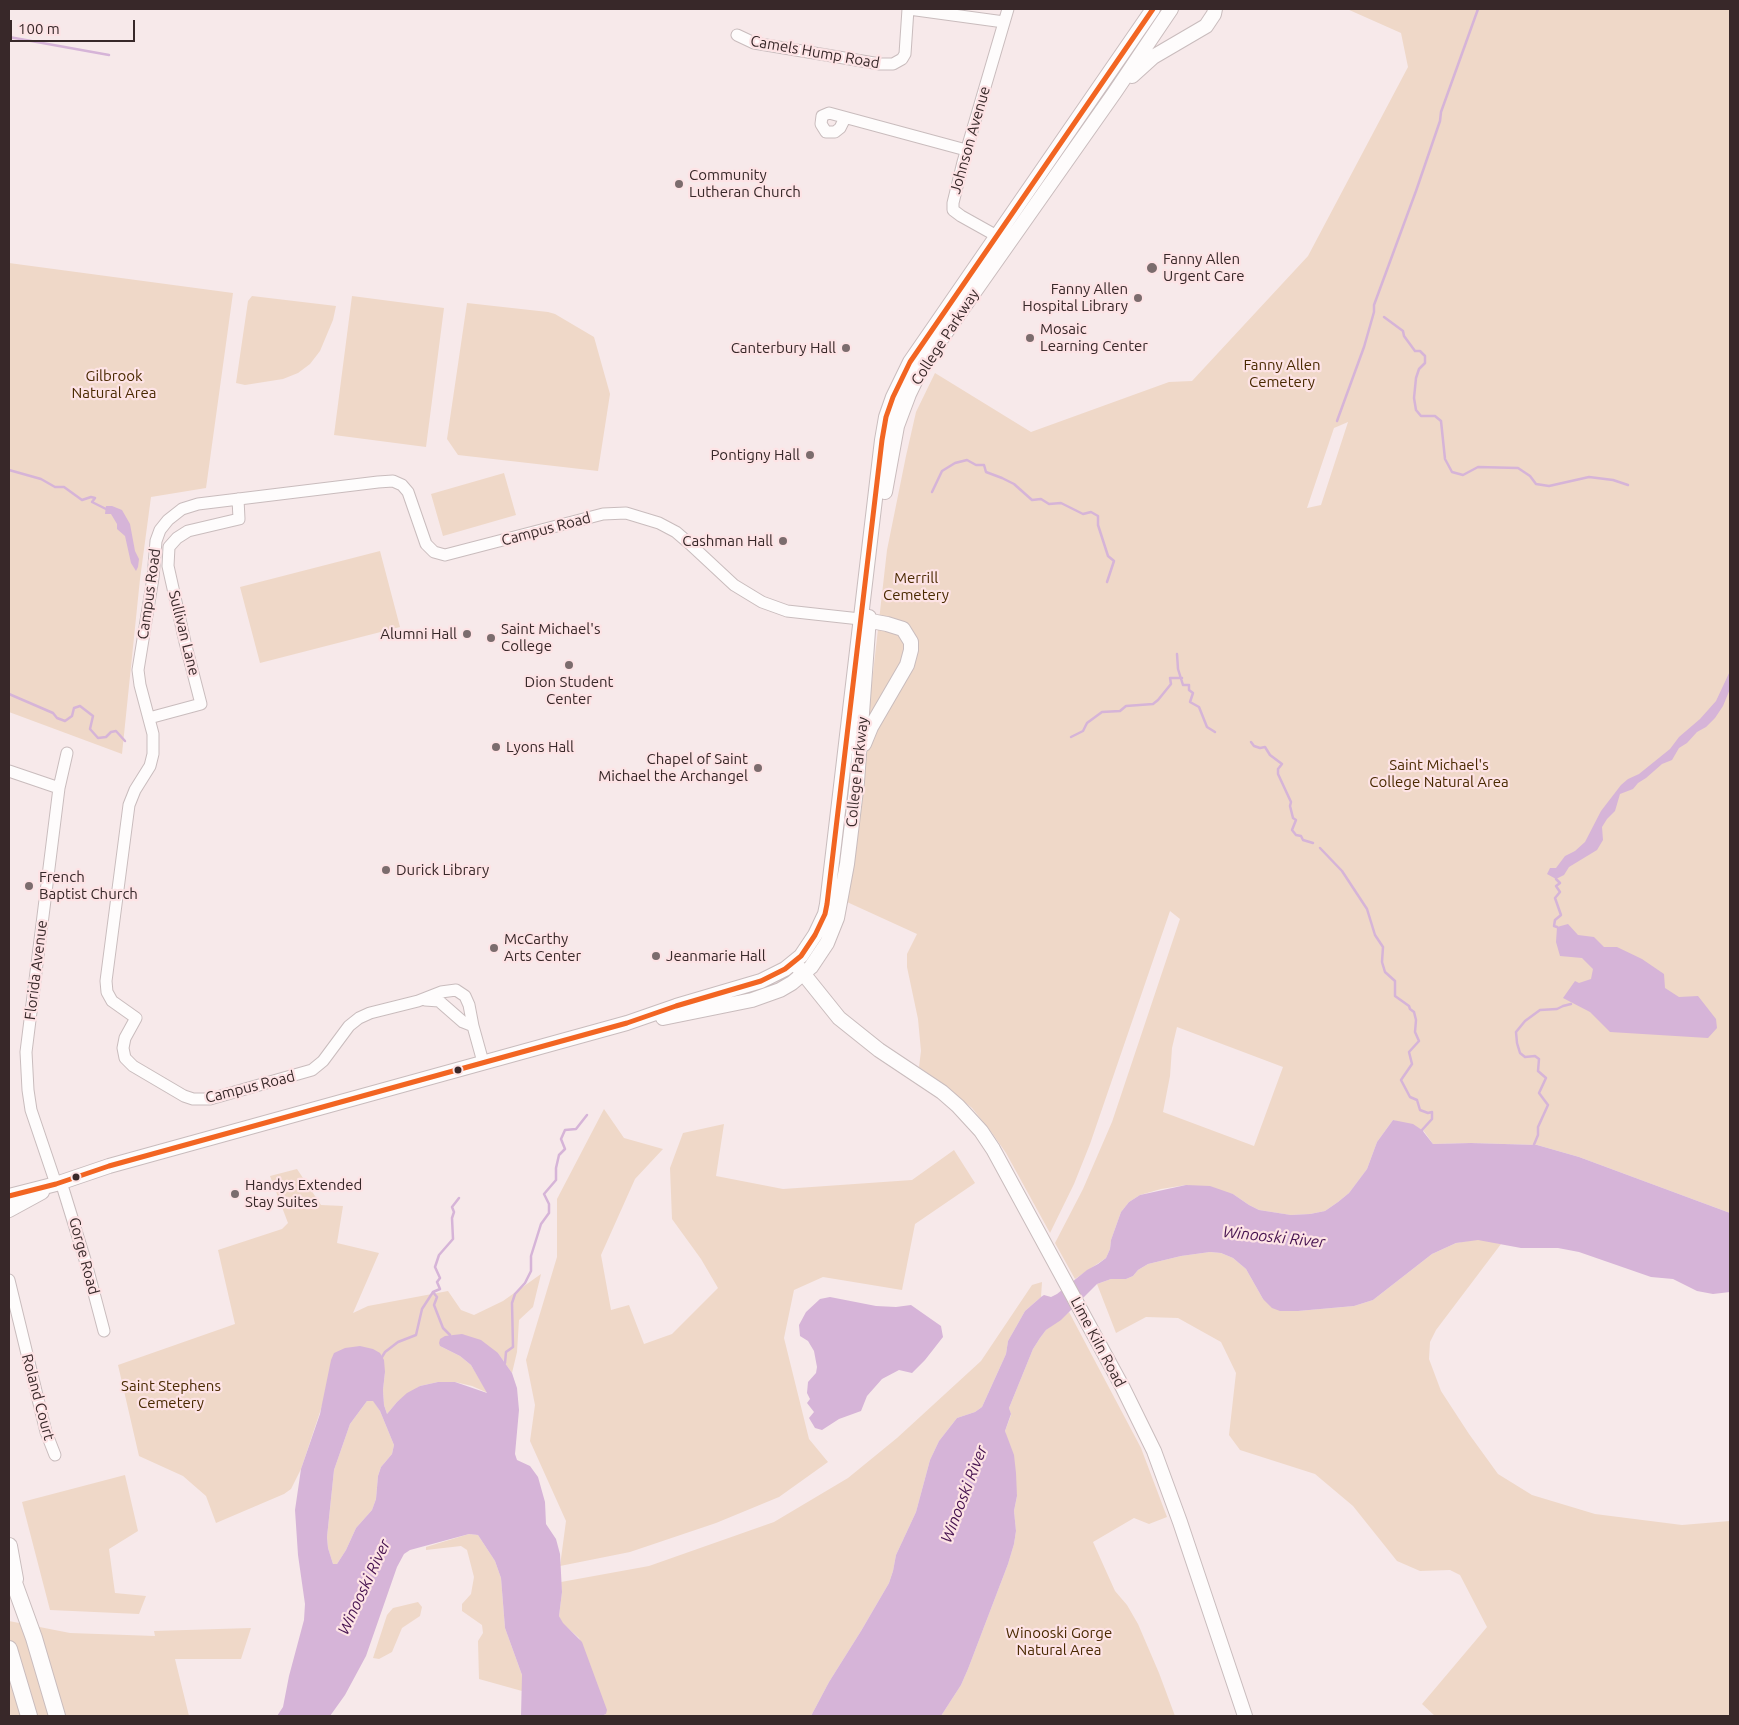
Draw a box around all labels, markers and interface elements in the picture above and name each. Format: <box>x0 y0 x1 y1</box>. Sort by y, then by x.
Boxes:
scale bar <box>12 10 138 42</box>
text: 100 m <box>18 20 60 37</box>
street label: Camels Hump Road <box>749 32 881 72</box>
street label: Johnson Avenue <box>946 84 994 196</box>
place label: Community Lutheran Church <box>689 166 801 201</box>
marker: Community Lutheran Church <box>673 178 685 190</box>
place label: Fanny Allen Urgent Care <box>1163 250 1245 285</box>
marker: Fanny Allen Urgent Care <box>1145 261 1159 275</box>
place label: Fanny Allen Hospital Library <box>1022 280 1128 315</box>
street label: College Parkway <box>907 286 983 388</box>
marker: Fanny Allen Hospital Library <box>1132 292 1144 304</box>
place label: Mosaic Learning Center <box>1040 320 1148 355</box>
marker: Mosaic Learning Center <box>1024 332 1036 344</box>
place label: Canterbury Hall <box>731 339 836 357</box>
marker: Canterbury Hall <box>840 342 852 354</box>
park label: Fanny Allen Cemetery <box>1243 356 1321 391</box>
park label: Gilbrook Natural Area <box>71 367 157 402</box>
place label: Pontigny Hall <box>711 446 800 464</box>
marker: Pontigny Hall <box>804 449 816 461</box>
street label: Campus Road <box>499 508 593 550</box>
place label: Cashman Hall <box>682 532 773 550</box>
marker: Cashman Hall <box>777 535 789 547</box>
street label: Campus Road <box>134 547 164 641</box>
park label: Merrill Cemetery <box>883 569 949 604</box>
street label: Sullivan Lane <box>165 589 203 677</box>
place label: Saint Michael's College <box>501 620 600 655</box>
place label: Alumni Hall <box>380 625 457 643</box>
marker: Alumni Hall <box>461 628 473 640</box>
marker: Saint Michael's College <box>485 632 497 644</box>
marker: Dion Student Center <box>563 659 575 671</box>
place label: Dion Student Center <box>525 673 613 708</box>
street label: College Parkway <box>842 716 872 828</box>
place label: Lyons Hall <box>506 738 574 756</box>
marker: Lyons Hall <box>490 741 502 753</box>
place label: Chapel of Saint Michael the Archangel <box>598 750 748 785</box>
park label: Saint Michael's College Natural Area <box>1369 756 1509 791</box>
marker: Chapel of Saint Michael the Archangel <box>752 762 764 774</box>
place label: Durick Library <box>396 861 489 879</box>
marker: Durick Library <box>380 864 392 876</box>
place label: French Baptist Church <box>39 868 138 903</box>
marker: French Baptist Church <box>23 880 35 892</box>
street label: Florida Avenue <box>21 919 51 1021</box>
place label: McCarthy Arts Center <box>504 930 581 965</box>
marker: McCarthy Arts Center <box>488 942 500 954</box>
place label: Jeanmarie Hall <box>666 947 766 965</box>
marker: Jeanmarie Hall <box>650 950 662 962</box>
unlabelled marker <box>453 1065 463 1075</box>
street label: Campus Road <box>203 1067 297 1107</box>
unlabelled marker <box>71 1172 81 1182</box>
place label: Handys Extended Stay Suites <box>245 1176 362 1211</box>
marker: Handys Extended Stay Suites <box>229 1188 241 1200</box>
street label: Gorge Road <box>65 1215 103 1297</box>
water label: Winooski River <box>1222 1222 1326 1252</box>
street label: Lime Kiln Road <box>1067 1294 1129 1390</box>
street label: Roland Court <box>18 1352 58 1442</box>
park label: Saint Stephens Cemetery <box>121 1377 221 1412</box>
water label: Winooski River <box>937 1443 991 1545</box>
water label: Winooski River <box>334 1536 394 1638</box>
park label: Winooski Gorge Natural Area <box>1006 1624 1112 1659</box>

